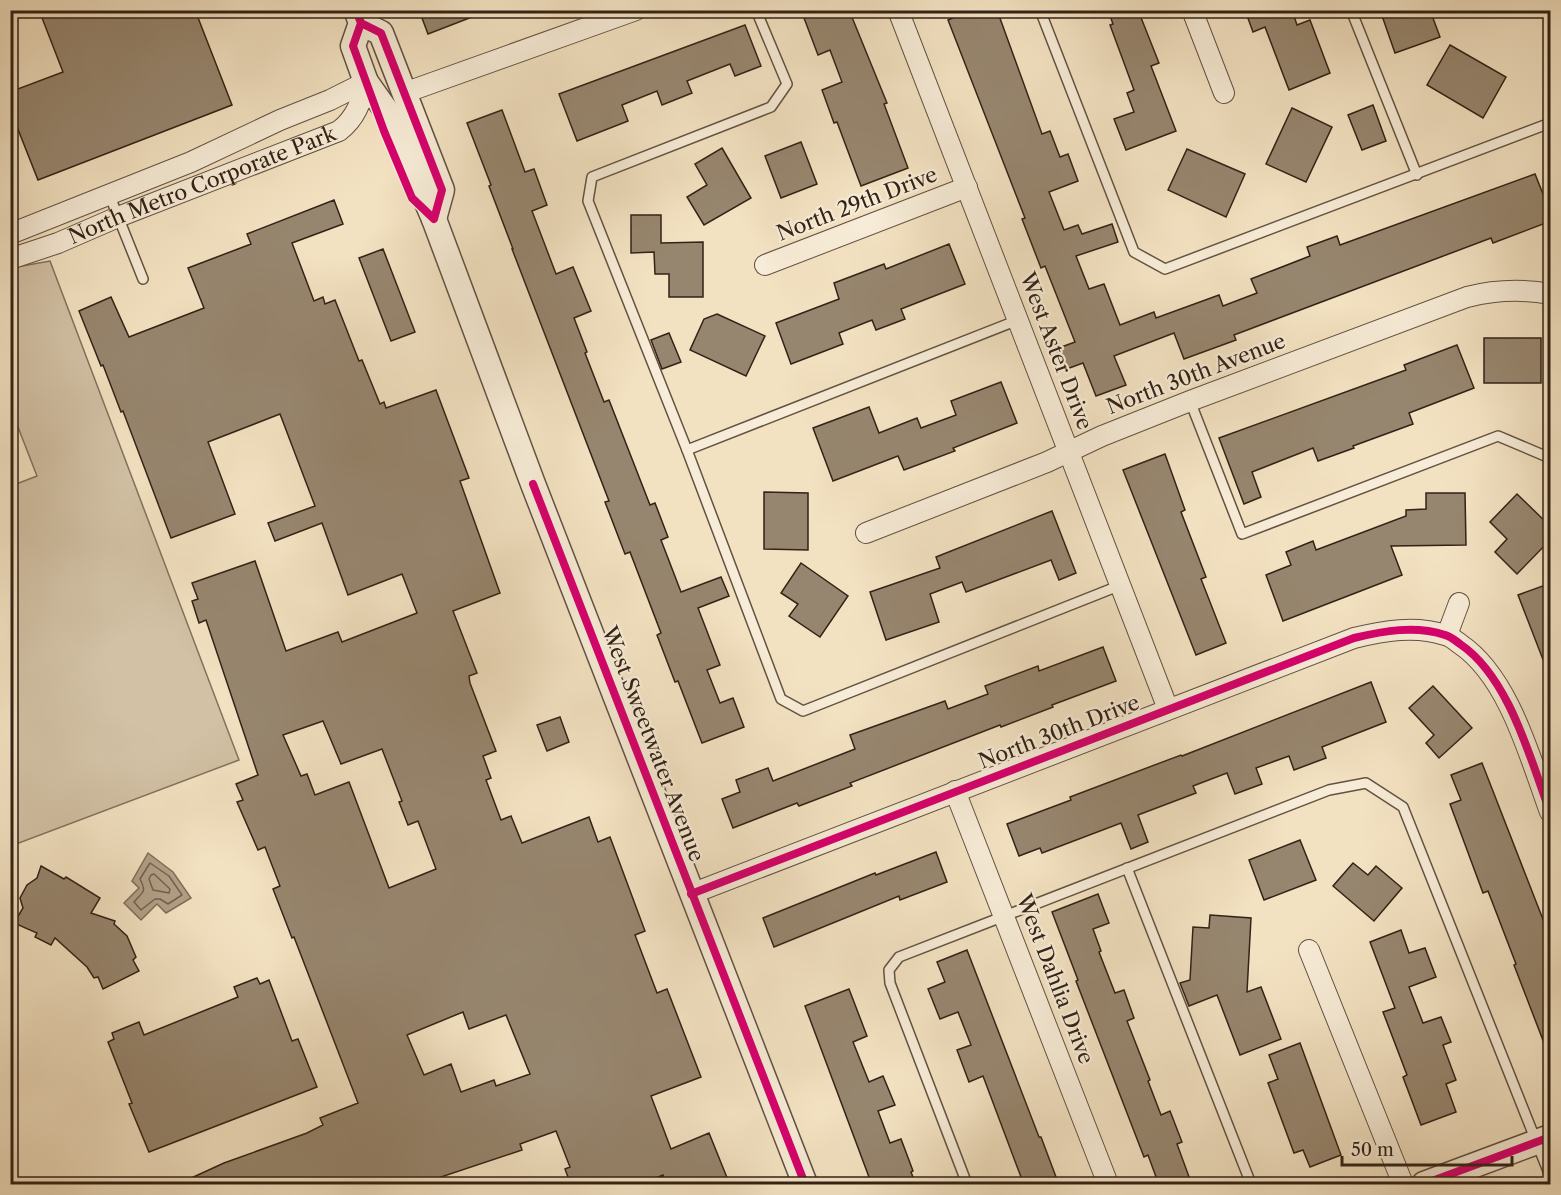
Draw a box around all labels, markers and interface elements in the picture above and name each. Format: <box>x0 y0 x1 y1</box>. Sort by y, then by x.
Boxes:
street label: North Metro Corporate Park <box>64 120 340 249</box>
street label: North 29th Drive <box>773 161 941 246</box>
street label: West Aster Drive <box>1015 268 1098 433</box>
street label: North 30th Avenue <box>1103 328 1289 419</box>
street label: West Sweetwater Avenue <box>597 622 710 865</box>
street label: North 30th Drive <box>975 689 1143 774</box>
street label: West Dahlia Drive <box>1011 889 1099 1067</box>
scale bar <box>1342 1129 1512 1167</box>
text: 50 m <box>1351 1139 1394 1161</box>

